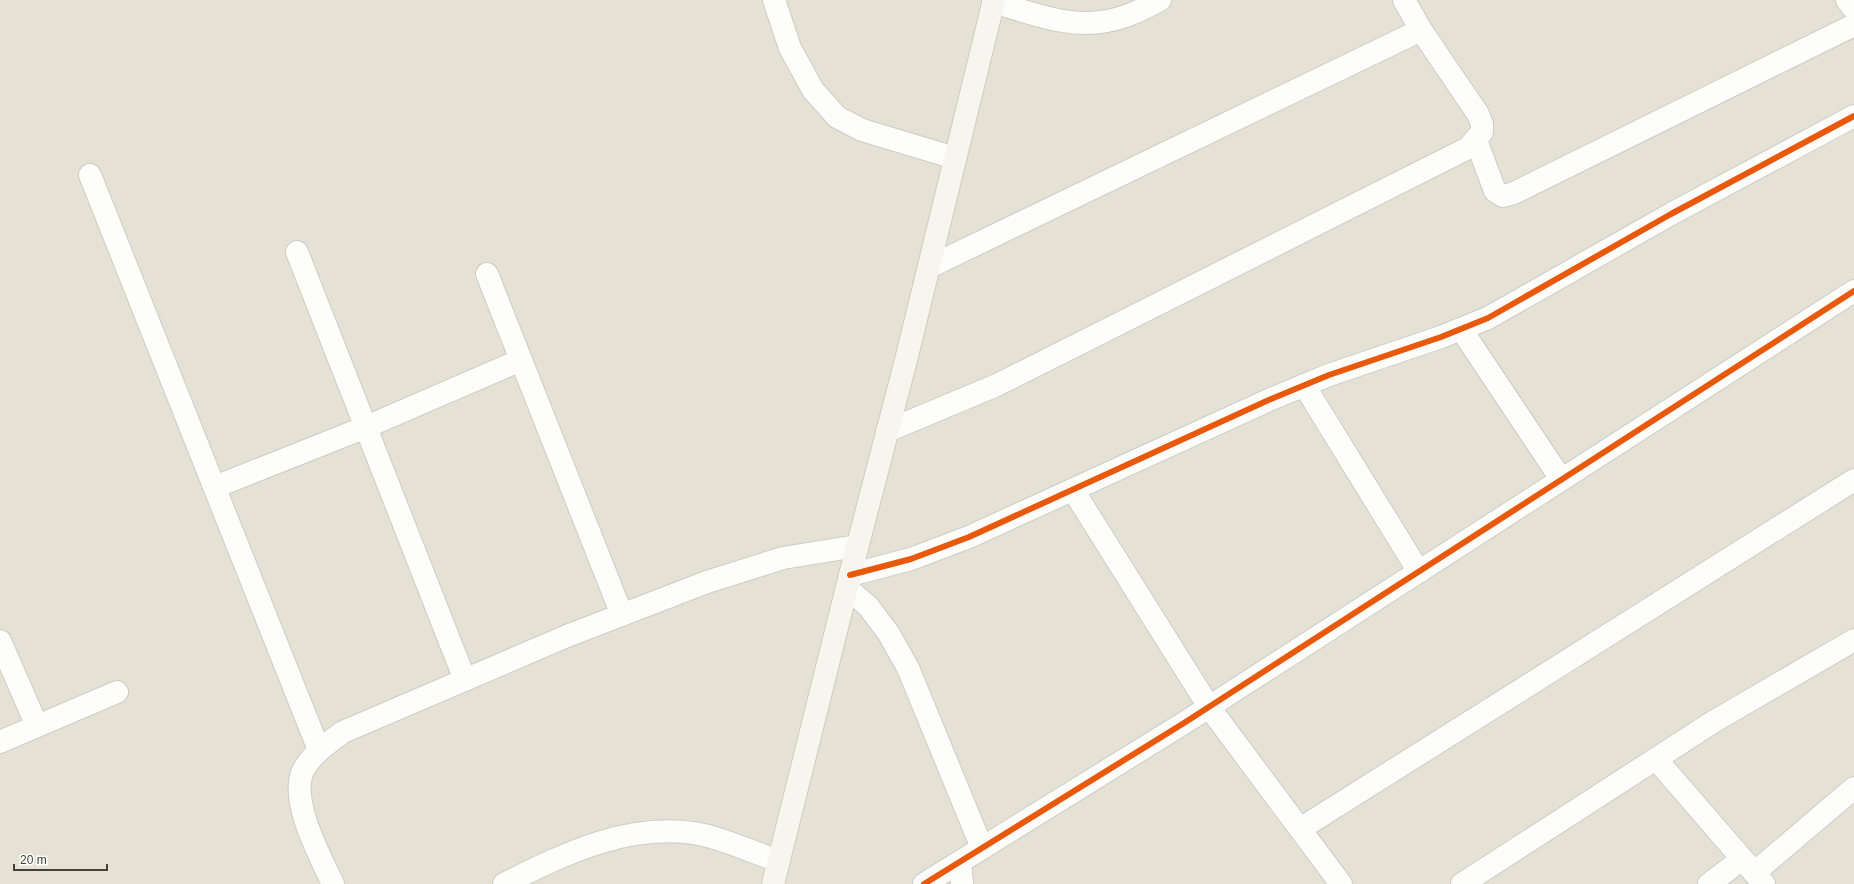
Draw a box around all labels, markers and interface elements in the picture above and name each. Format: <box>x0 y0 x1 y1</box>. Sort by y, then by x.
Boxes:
scale bar <box>14 846 107 872</box>
text: 20 m <box>20 853 47 867</box>

